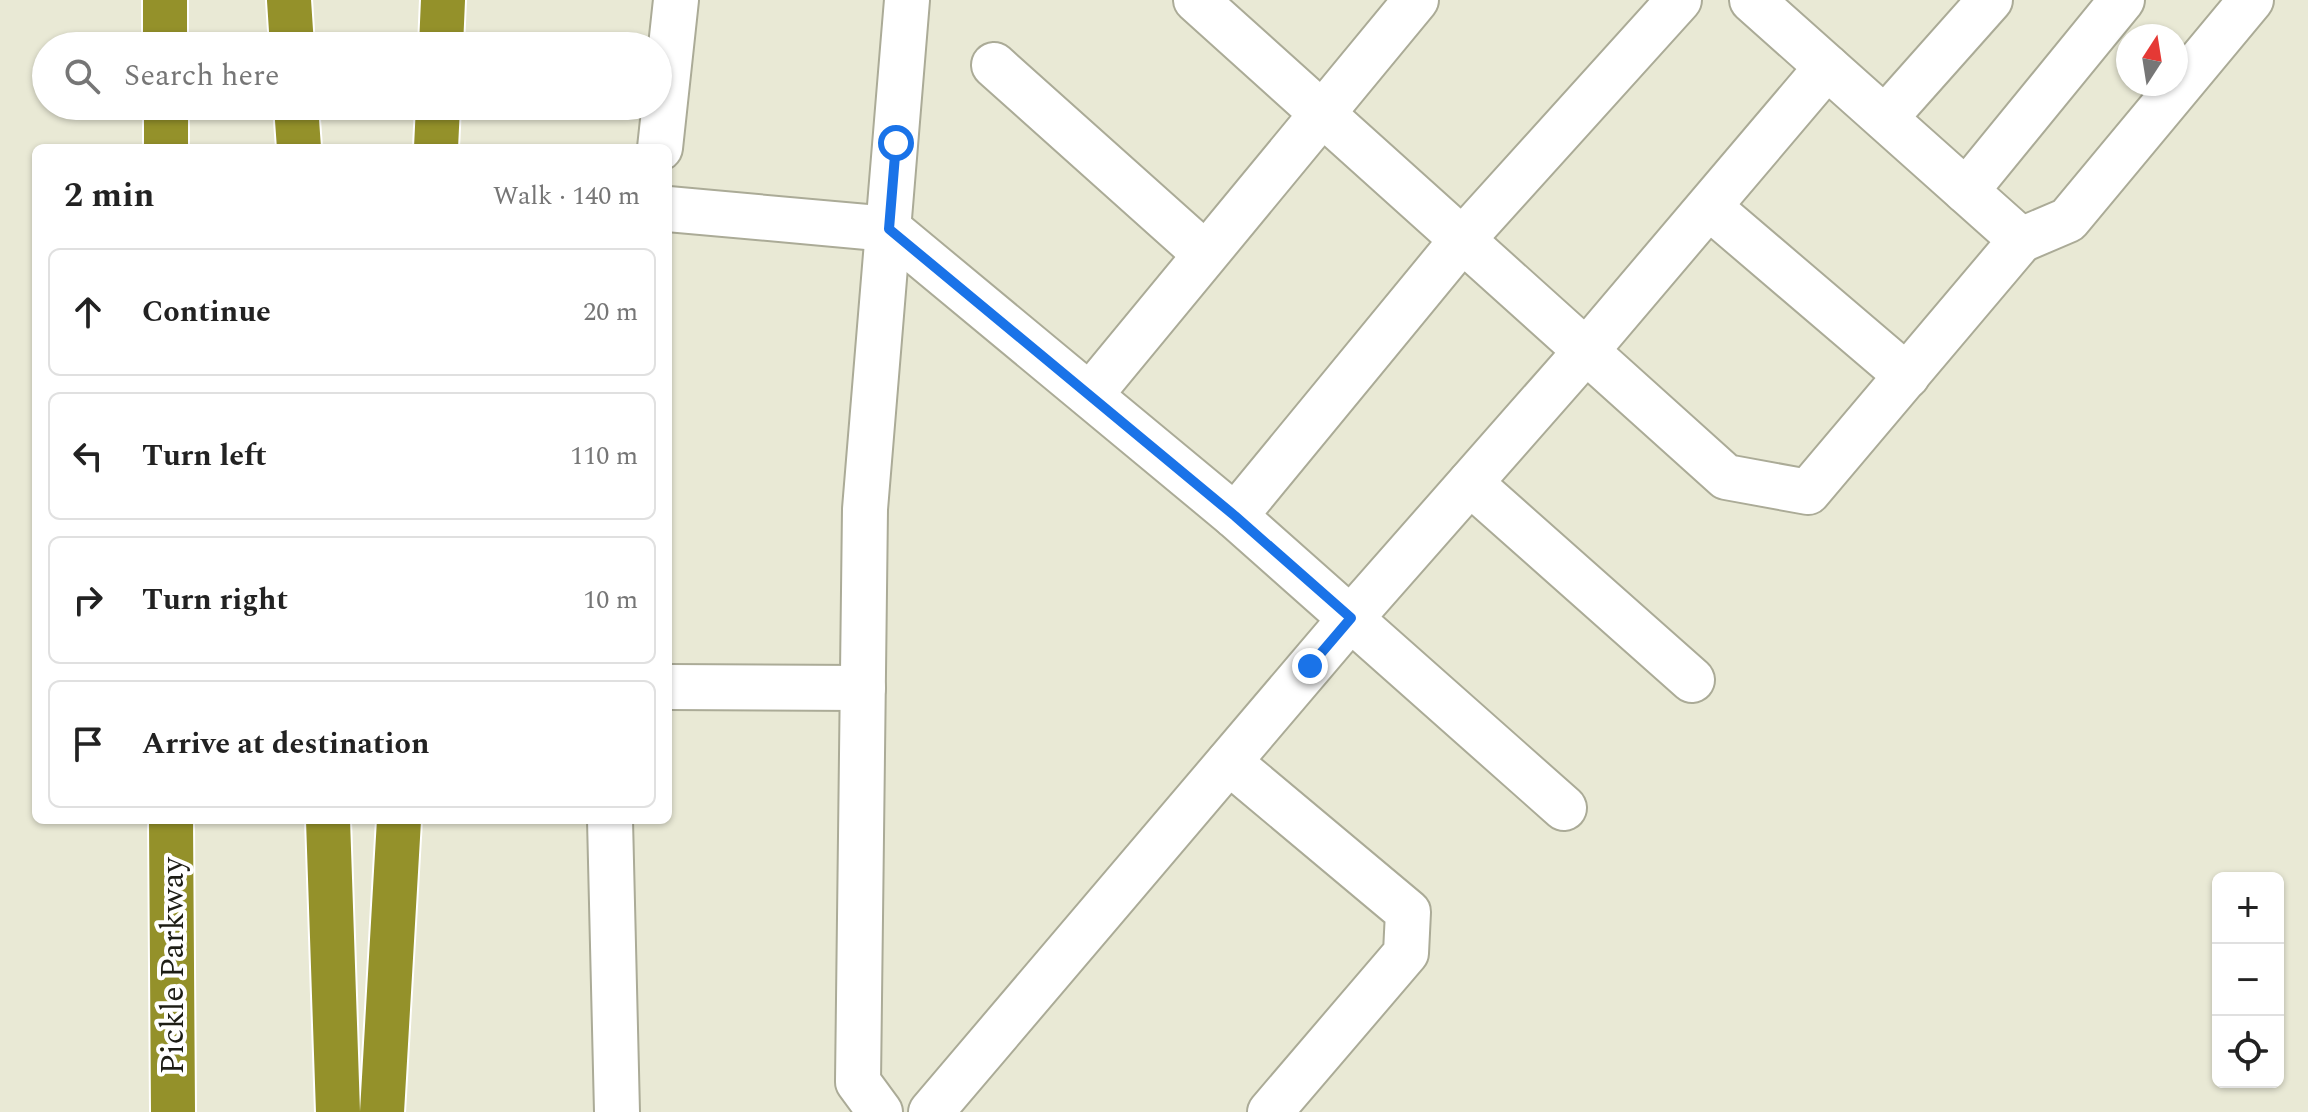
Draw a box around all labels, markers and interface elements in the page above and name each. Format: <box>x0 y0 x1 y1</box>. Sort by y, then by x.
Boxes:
north arrow <box>2116 24 2188 96</box>
search box <box>32 32 672 120</box>
text: Search here <box>124 53 280 99</box>
icon: search <box>60 54 104 98</box>
route start <box>878 125 914 161</box>
text: 2 min <box>64 170 154 222</box>
text: Walk · 140 m <box>493 176 640 216</box>
text: Continue <box>142 289 271 335</box>
icon: ahead <box>66 290 110 334</box>
text: 20 m <box>583 292 638 332</box>
text: Turn left <box>142 433 267 479</box>
icon: left <box>66 434 110 478</box>
text: 110 m <box>570 436 638 476</box>
text: Turn right <box>142 577 288 623</box>
icon: right <box>66 578 110 622</box>
text: 10 m <box>583 580 638 620</box>
route end <box>1292 648 1328 684</box>
text: Arrive at destination <box>142 721 429 767</box>
icon: arrive <box>66 722 110 766</box>
street label: Pickle Parkway <box>149 856 198 1075</box>
map controls <box>2212 872 2284 1088</box>
button: + <box>2212 872 2284 944</box>
button: − <box>2212 944 2284 1016</box>
button: locate <box>2212 1016 2284 1088</box>

